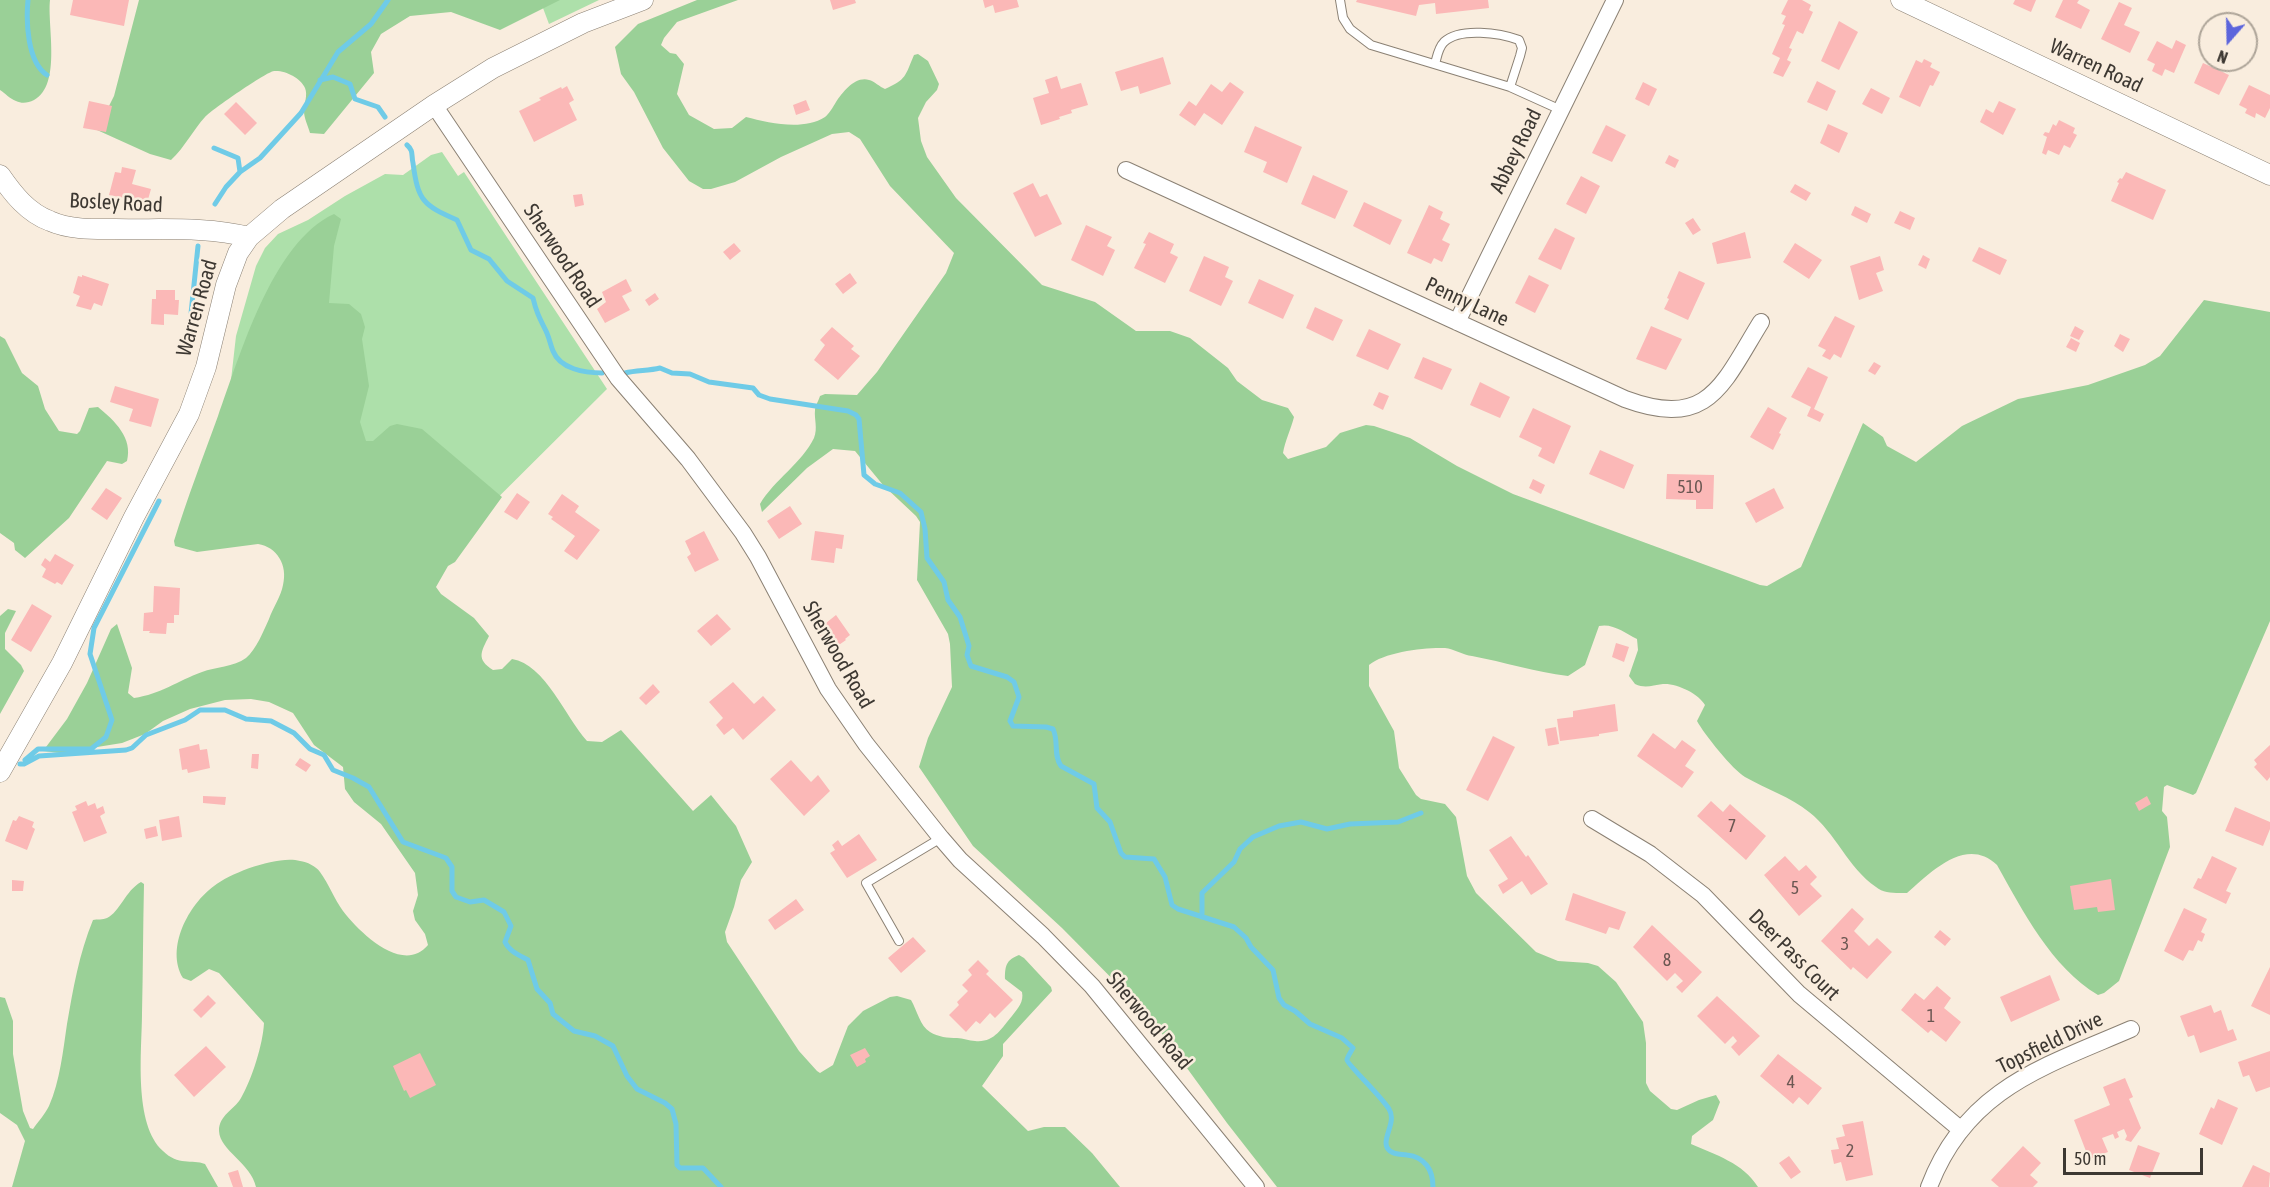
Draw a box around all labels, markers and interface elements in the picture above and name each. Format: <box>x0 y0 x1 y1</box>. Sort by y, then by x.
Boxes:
north arrow <box>2198 12 2258 72</box>
street label: Warren Road <box>2046 34 2146 98</box>
text: N <box>2215 47 2230 67</box>
street label: Abbey Road <box>1485 105 1547 197</box>
street label: Bosley Road <box>69 188 163 218</box>
street label: Sherwood Road <box>518 199 606 313</box>
street label: Warren Road <box>171 257 223 359</box>
street label: Penny Lane <box>1421 272 1513 332</box>
house number: 510 <box>1677 476 1703 498</box>
street label: Sherwood Road <box>797 597 879 713</box>
house number: 7 <box>1728 815 1736 837</box>
house number: 5 <box>1791 877 1799 899</box>
street label: Deer Pass Court <box>1743 904 1845 1006</box>
house number: 3 <box>1841 933 1849 955</box>
house number: 8 <box>1663 949 1671 971</box>
street label: Sherwood Road <box>1101 967 1197 1075</box>
house number: 1 <box>1927 1005 1935 1027</box>
street label: Topsfield Drive <box>1993 1007 2107 1079</box>
house number: 4 <box>1787 1071 1795 1093</box>
scale bar <box>2066 1136 2206 1174</box>
house number: 2 <box>1846 1140 1854 1162</box>
text: 50 m <box>2074 1148 2106 1169</box>

